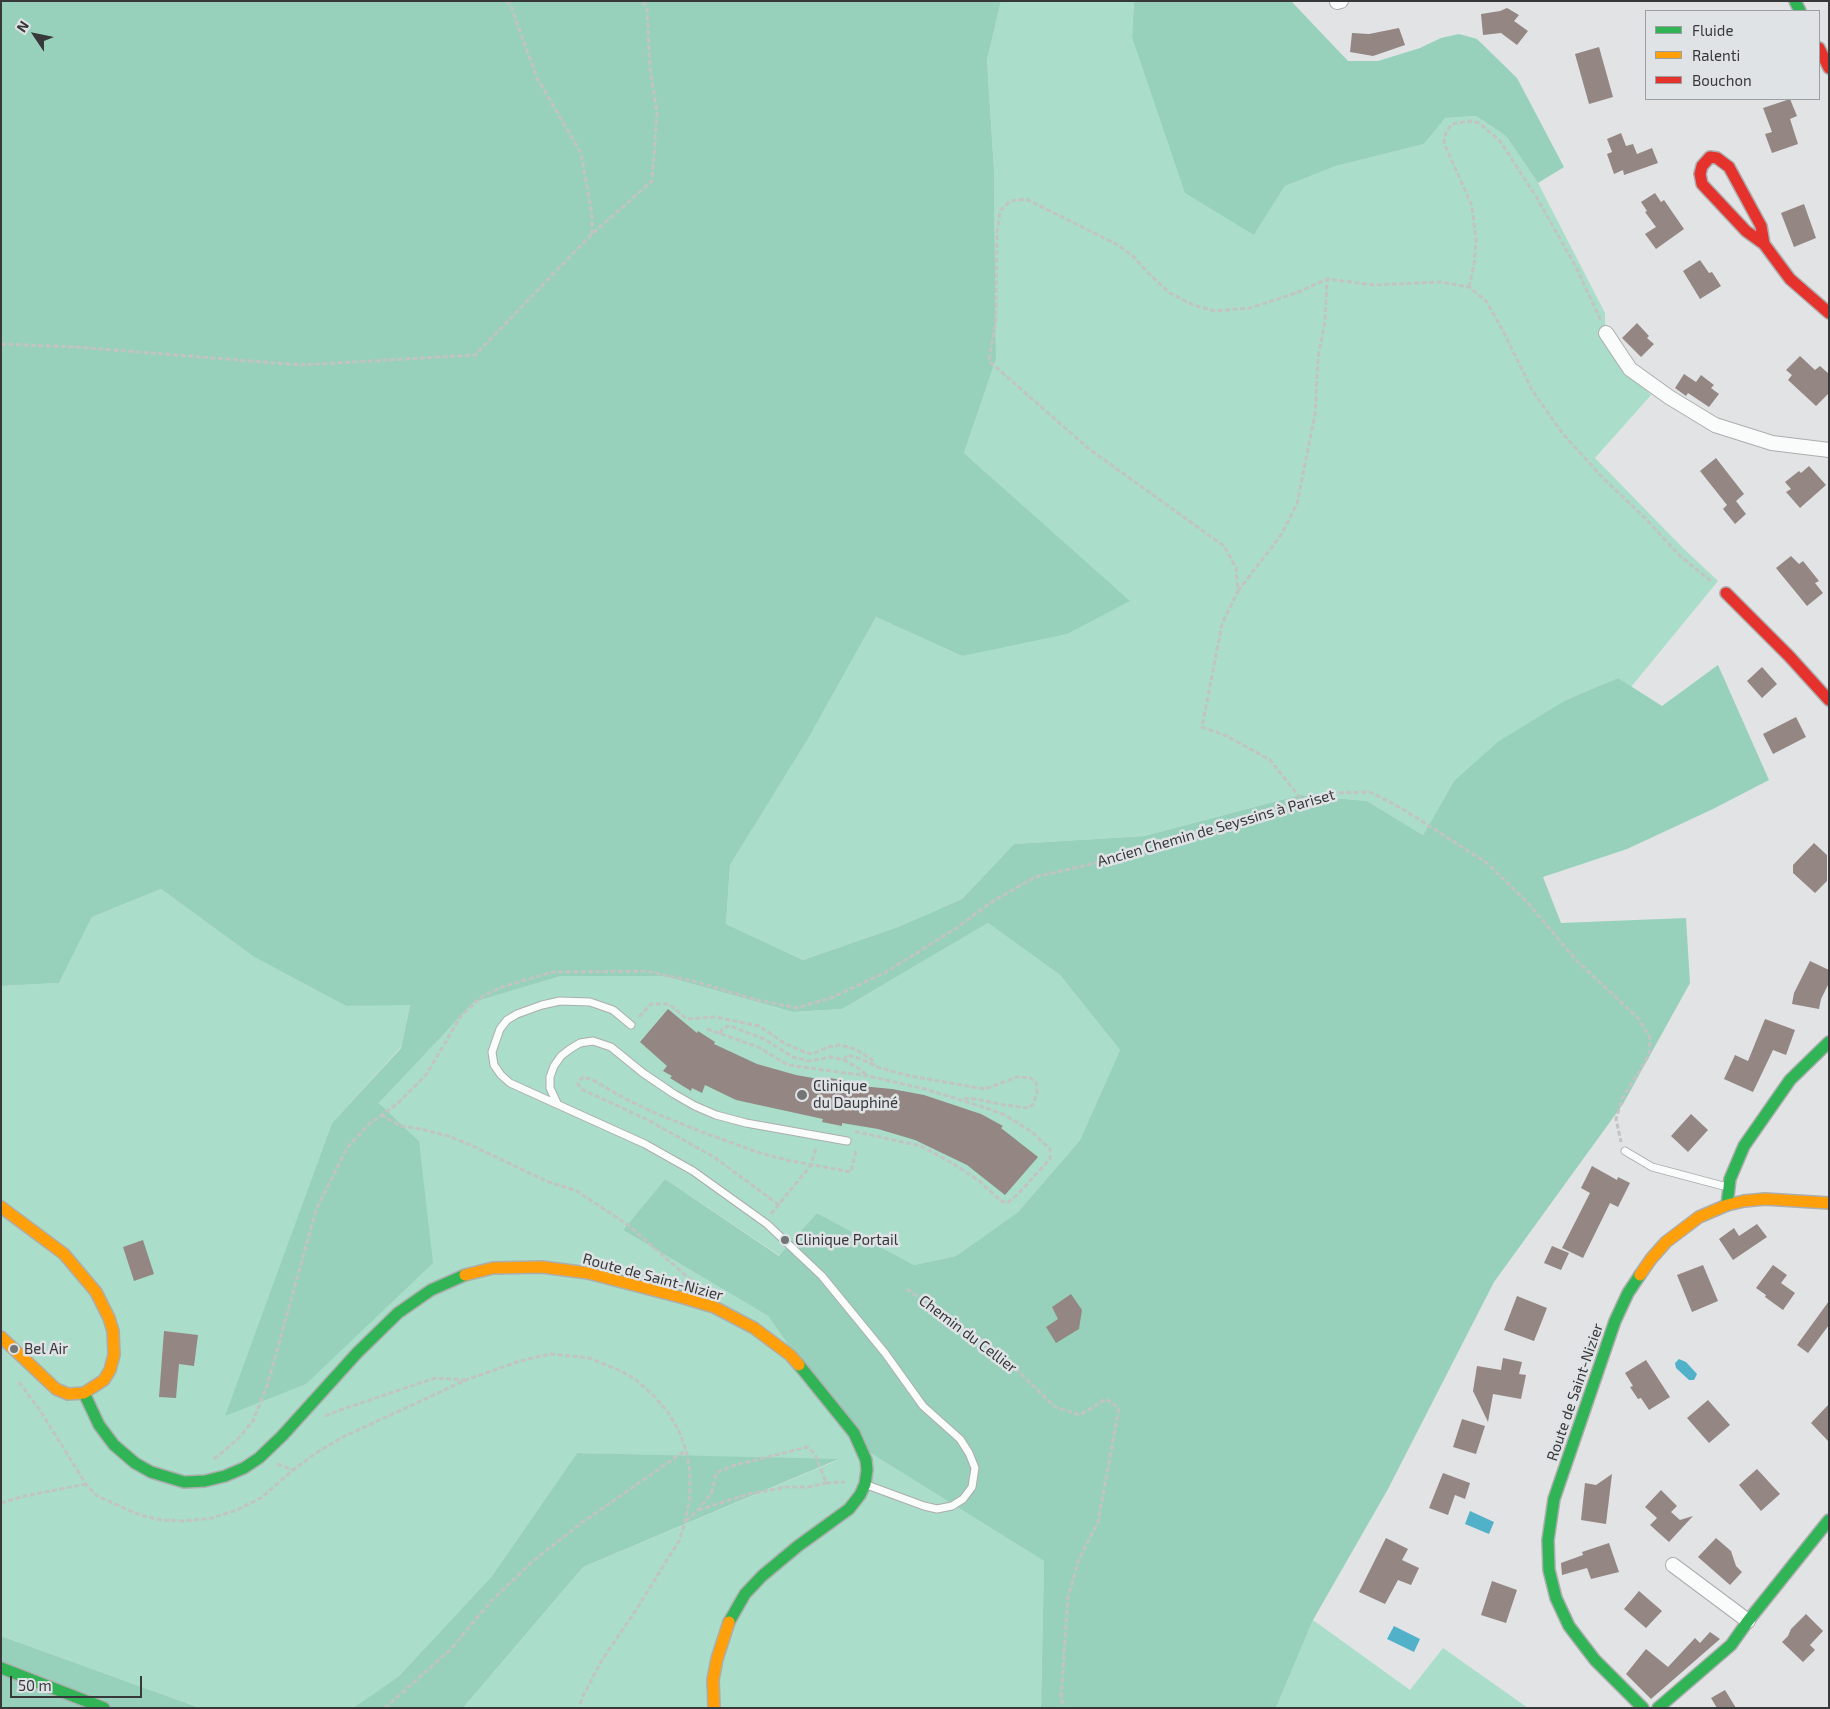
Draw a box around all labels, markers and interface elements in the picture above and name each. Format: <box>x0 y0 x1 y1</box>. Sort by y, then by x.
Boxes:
north arrow <box>10 10 60 60</box>
legend <box>1645 10 1820 100</box>
text: N <box>12 17 32 35</box>
text: Fluide <box>1692 21 1733 39</box>
text: Ralenti <box>1692 46 1740 64</box>
text: Bouchon <box>1692 71 1752 89</box>
street label: Ancien Chemin de Seyssins à Pariset <box>1095 785 1337 871</box>
place label: Clinique du Dauphiné <box>813 1077 898 1112</box>
marker: Clinique du Dauphiné <box>795 1088 809 1102</box>
place label: Clinique Portail <box>795 1231 898 1249</box>
marker: Clinique Portail <box>779 1234 791 1246</box>
street label: Route de Saint-Nizier <box>581 1250 725 1304</box>
street label: Chemin du Cellier <box>915 1291 1021 1377</box>
street label: Route de Saint-Nizier <box>1543 1321 1607 1463</box>
place label: Bel Air <box>24 1340 68 1358</box>
marker: Bel Air <box>8 1343 20 1355</box>
scale bar <box>12 1666 145 1698</box>
text: 50 m <box>18 1676 52 1694</box>

